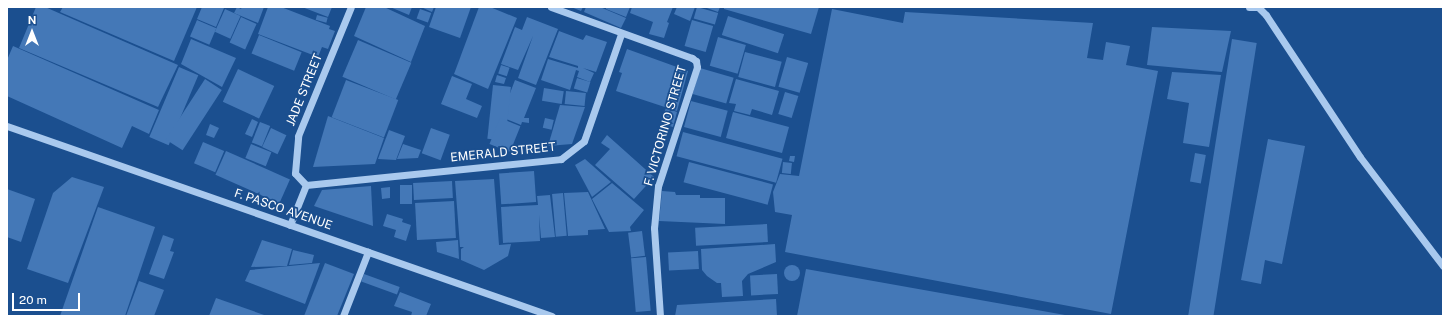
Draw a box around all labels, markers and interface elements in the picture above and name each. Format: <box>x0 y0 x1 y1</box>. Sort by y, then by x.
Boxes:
north arrow <box>12 12 52 52</box>
text: N <box>28 14 36 26</box>
street label: JADE STREET <box>284 52 326 128</box>
street label: F. VICTORINO STREET <box>642 64 690 188</box>
street label: EMERALD STREET <box>450 140 556 166</box>
street label: F. PASCO AVENUE <box>232 186 334 234</box>
scale bar <box>14 285 82 311</box>
text: 20 m <box>19 293 47 307</box>

